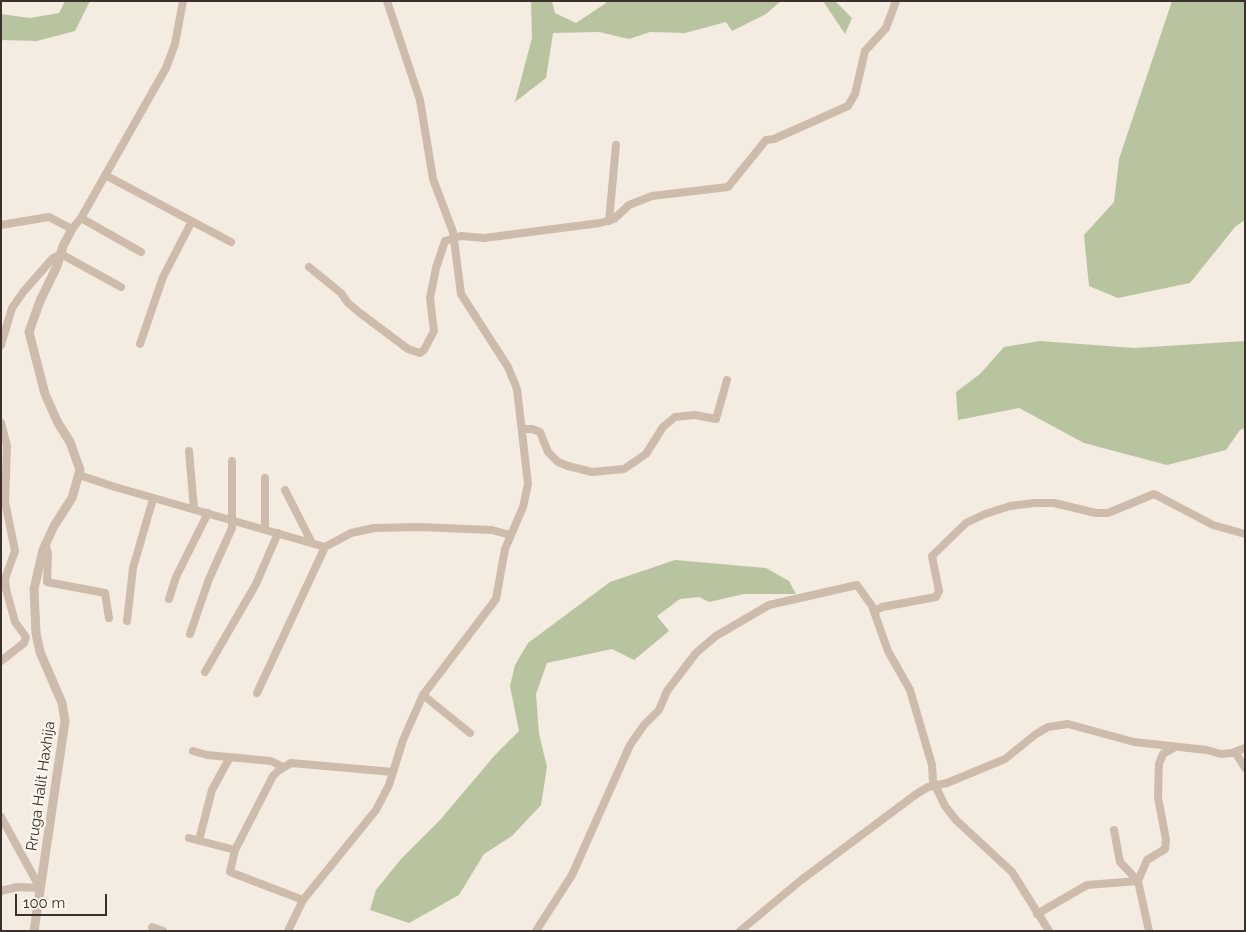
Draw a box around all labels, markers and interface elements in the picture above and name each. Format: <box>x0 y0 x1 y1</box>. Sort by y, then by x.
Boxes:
street label: Rruga Halit Haxhija <box>23 720 59 852</box>
scale bar <box>18 884 110 916</box>
text: 100 m <box>23 894 65 912</box>

